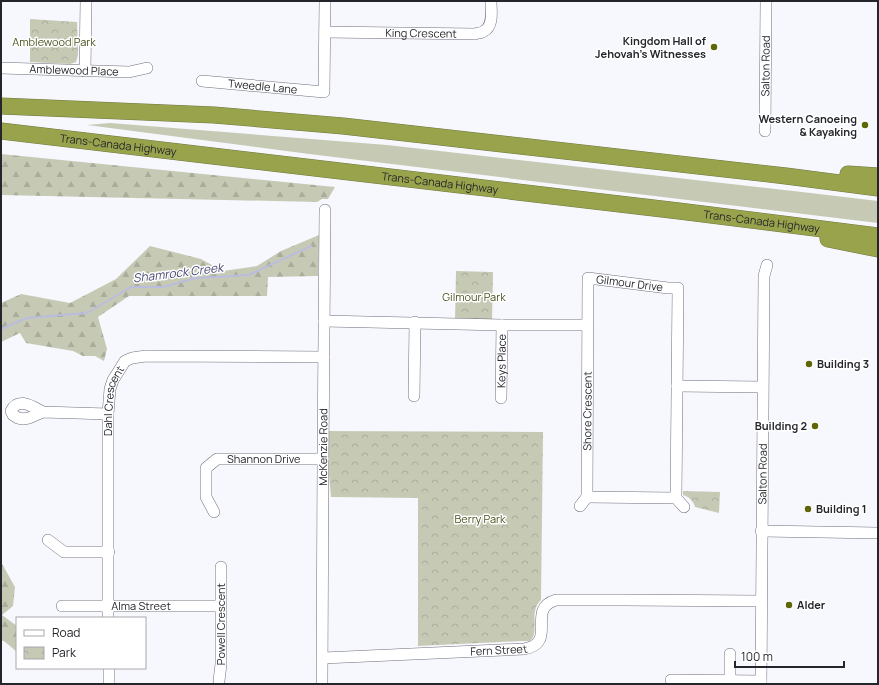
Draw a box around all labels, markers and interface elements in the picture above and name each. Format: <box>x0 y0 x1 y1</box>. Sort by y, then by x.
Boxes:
street label: King Crescent <box>385 25 457 41</box>
place label: Kingdom Hall of Jehovah's Witnesses <box>595 33 707 61</box>
park label: Amblewood Park <box>12 34 96 49</box>
street label: Salton Road <box>757 35 773 97</box>
marker: Kingdom Hall of Jehovah's Witnesses <box>709 42 719 52</box>
street label: Amblewood Place <box>29 61 119 79</box>
street label: Tweedle Lane <box>228 75 299 97</box>
place label: Western Canoeing & Kayaking <box>758 111 857 139</box>
marker: Western Canoeing & Kayaking <box>860 120 870 130</box>
street label: Trans-Canada Highway <box>59 130 178 159</box>
street label: Trans-Canada Highway <box>381 168 499 197</box>
street label: Trans-Canada Highway <box>703 206 821 236</box>
water label: Shamrock Creek <box>132 258 226 286</box>
street label: Gilmour Drive <box>595 271 665 294</box>
park label: Gilmour Park <box>442 289 506 304</box>
street label: Keys Place <box>493 333 509 388</box>
place label: Building 3 <box>817 356 869 371</box>
marker: Building 3 <box>804 359 814 369</box>
street label: Dahl Crescent <box>100 363 127 436</box>
street label: Shore Crescent <box>579 371 595 451</box>
street label: McKenzie Road <box>315 408 330 486</box>
place label: Building 2 <box>755 418 807 433</box>
marker: Building 2 <box>810 421 820 431</box>
street label: Salton Road <box>754 443 770 505</box>
street label: Shannon Drive <box>227 451 301 466</box>
place label: Building 1 <box>816 501 867 516</box>
marker: Building 1 <box>803 504 813 514</box>
park label: Berry Park <box>455 511 506 526</box>
street label: Powell Crescent <box>213 583 228 665</box>
place label: Alder <box>797 597 826 612</box>
street label: Alma Street <box>111 598 171 613</box>
marker: Alder <box>784 600 794 610</box>
legend <box>16 617 146 669</box>
text: Road <box>52 624 80 641</box>
street label: Fern Street <box>470 641 529 658</box>
scale bar <box>735 643 844 669</box>
text: Park <box>52 644 77 661</box>
text: 100 m <box>741 648 773 665</box>

